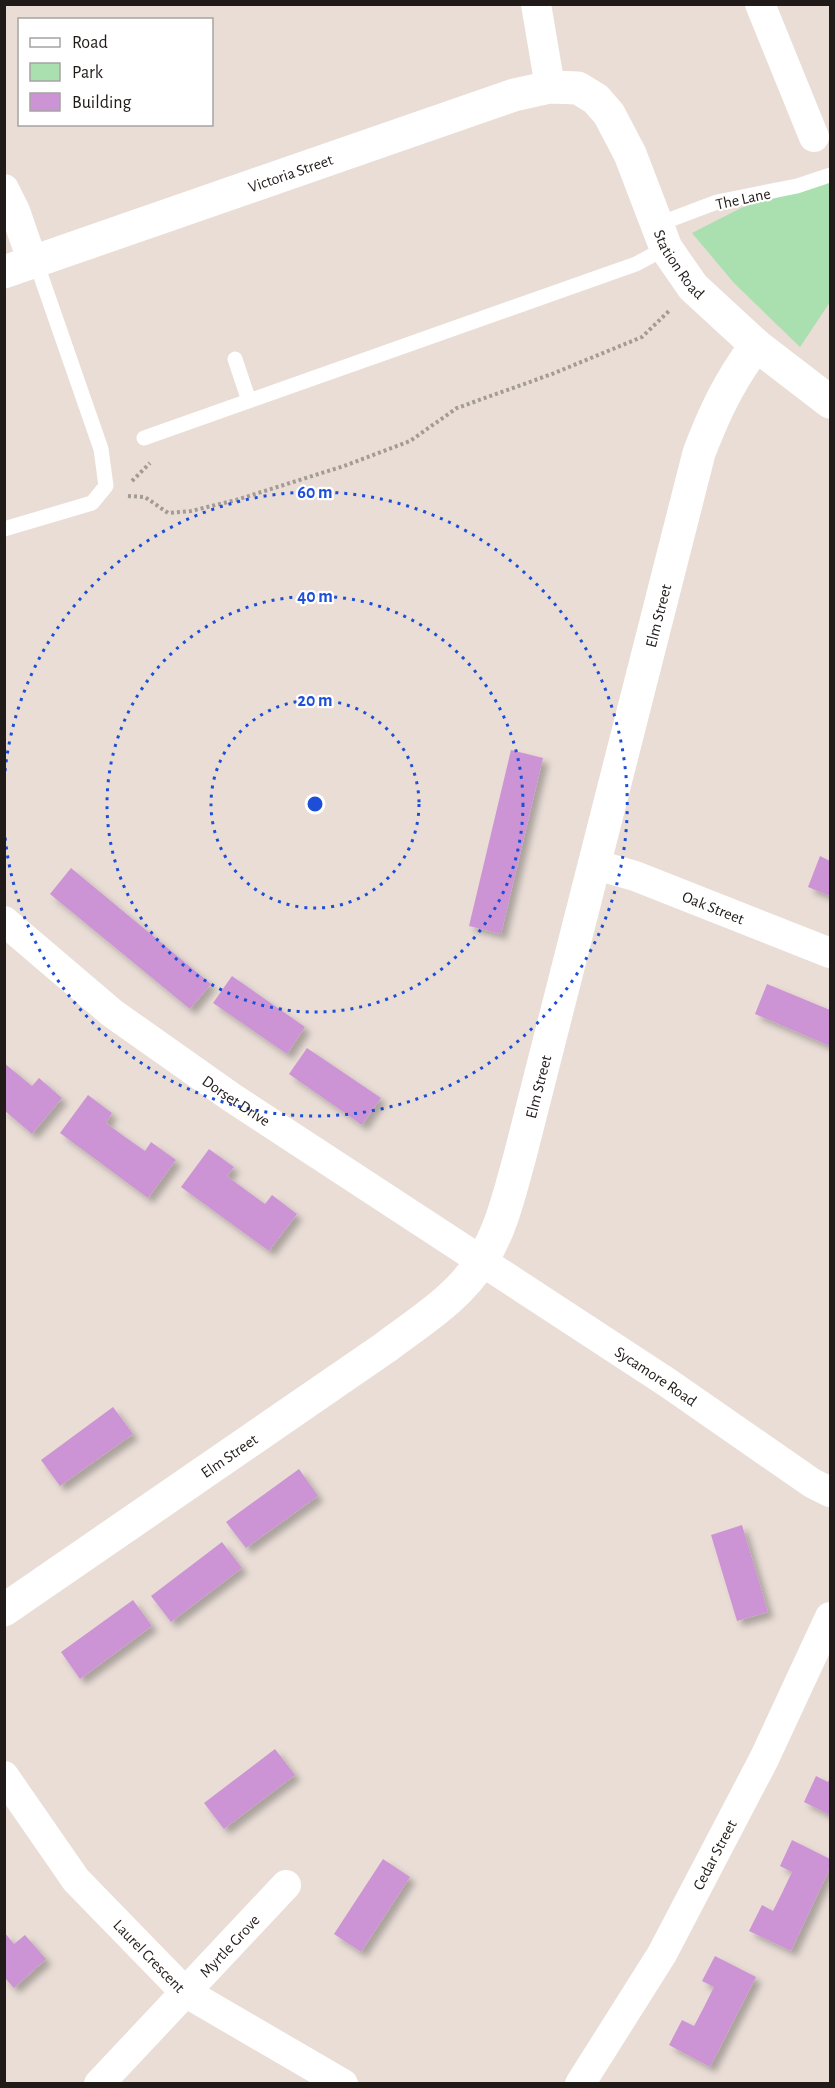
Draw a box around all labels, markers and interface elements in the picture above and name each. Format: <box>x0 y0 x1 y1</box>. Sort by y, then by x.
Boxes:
legend <box>18 18 213 126</box>
text: Road <box>72 34 108 52</box>
text: Park <box>72 64 104 82</box>
text: Building <box>72 94 132 112</box>
street label: Victoria Street <box>246 152 335 196</box>
street label: The Lane <box>714 185 772 213</box>
street label: Station Road <box>651 227 707 302</box>
text: 60 m <box>297 484 333 502</box>
street label: Elm Street <box>643 582 674 649</box>
text: 40 m <box>297 588 333 606</box>
text: 20 m <box>297 692 333 710</box>
centre of rings <box>305 794 325 814</box>
street label: Oak Street <box>680 888 746 927</box>
street label: Elm Street <box>523 1053 554 1120</box>
street label: Dorset Drive <box>199 1073 273 1129</box>
street label: Sycamore Road <box>612 1344 700 1410</box>
street label: Elm Street <box>198 1431 261 1481</box>
street label: Cedar Street <box>690 1817 740 1893</box>
street label: Myrtle Grove <box>197 1912 263 1981</box>
street label: Laurel Crescent <box>110 1917 188 1996</box>

